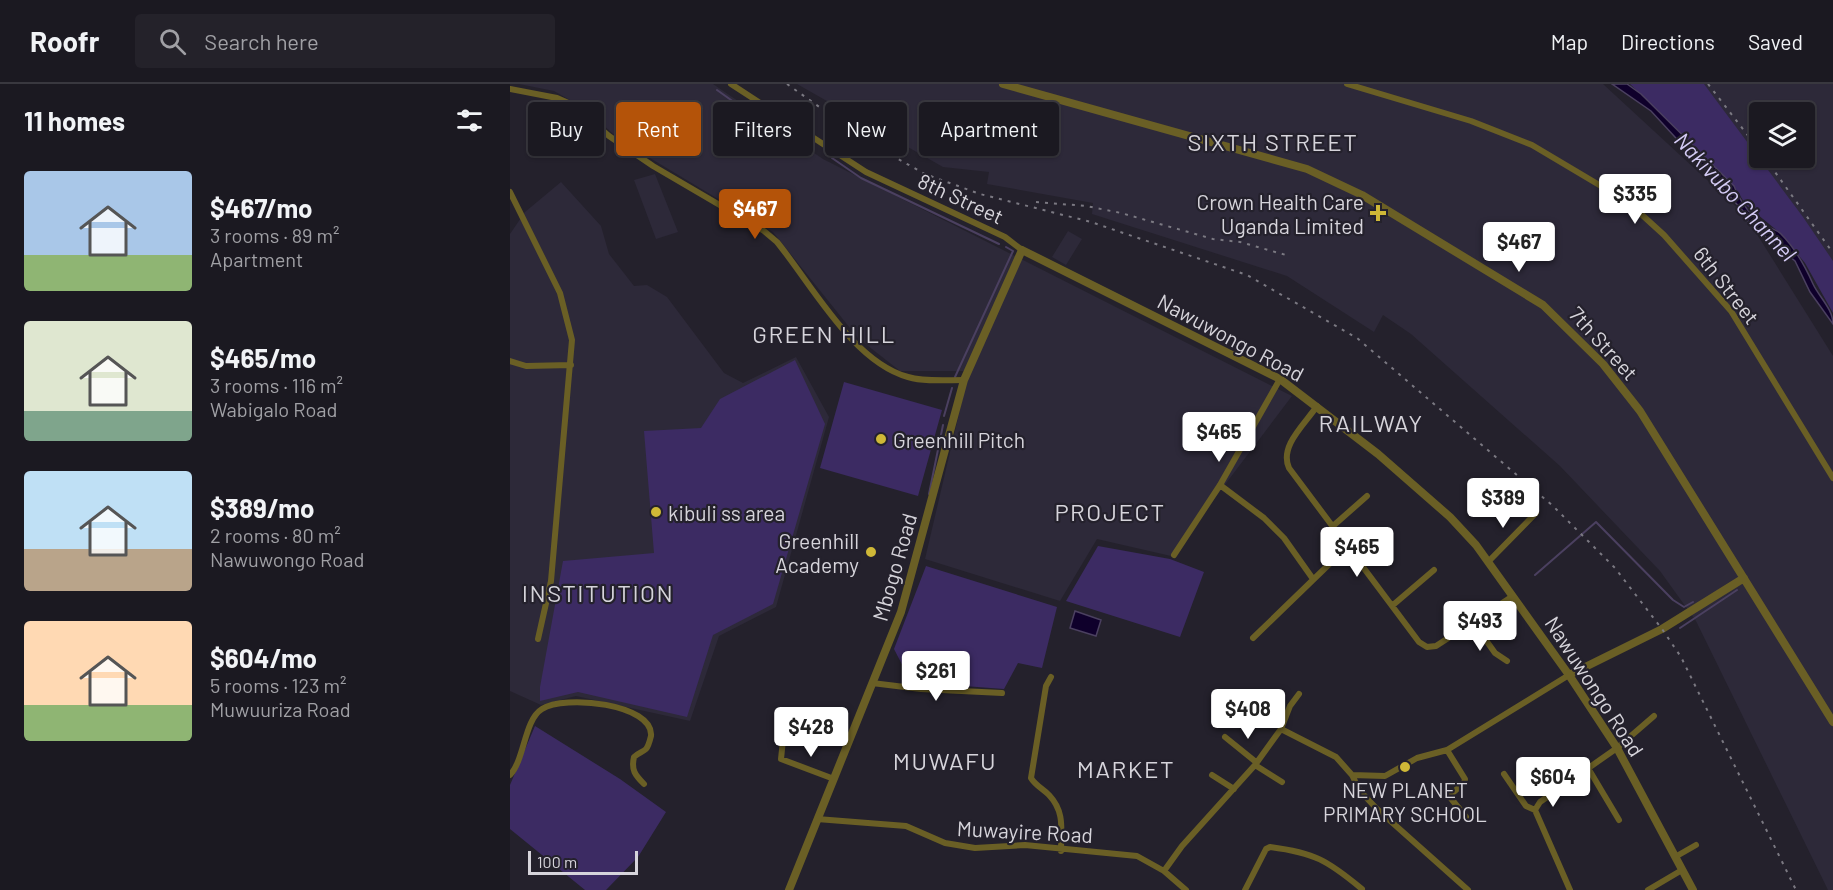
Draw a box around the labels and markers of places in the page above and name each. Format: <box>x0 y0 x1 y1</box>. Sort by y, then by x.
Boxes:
pin: $335 <box>1599 174 1671 225</box>
pin: $467 <box>719 189 791 240</box>
place label: Crown Health Care Uganda Limited <box>1196 189 1364 238</box>
marker: Crown Health Care Uganda Limited <box>1369 204 1387 222</box>
pin: $467 <box>1483 222 1555 273</box>
pin: $465 <box>1183 412 1255 463</box>
place label: Greenhill Pitch <box>893 427 1025 452</box>
marker: Greenhill Pitch <box>874 432 888 446</box>
pin: $389 <box>1467 478 1539 529</box>
place label: kibuli ss area <box>668 500 785 525</box>
marker: kibuli ss area <box>649 505 663 519</box>
pin: $465 <box>1321 527 1393 578</box>
place label: Greenhill Academy <box>775 528 859 577</box>
marker: Greenhill Academy <box>864 545 878 559</box>
pin: $493 <box>1444 601 1516 652</box>
pin: $261 <box>900 651 972 702</box>
pin: $408 <box>1212 689 1284 740</box>
pin: $428 <box>775 707 847 758</box>
pin: $604 <box>1517 757 1589 808</box>
marker: NEW PLANET PRIMARY SCHOOL <box>1398 760 1412 774</box>
place label: NEW PLANET PRIMARY SCHOOL <box>1323 777 1487 826</box>

